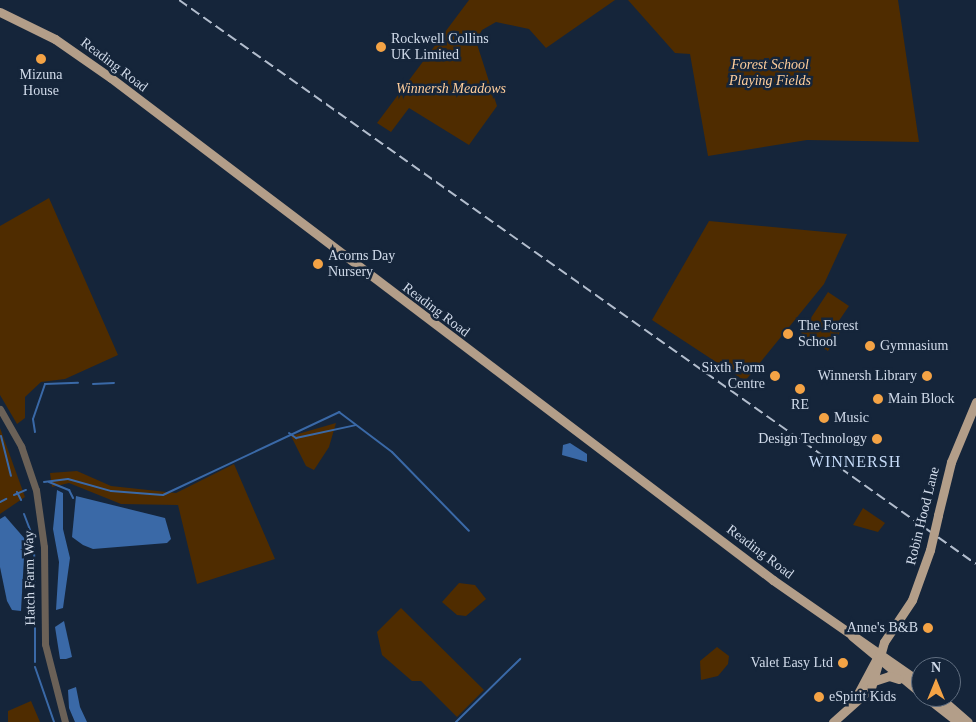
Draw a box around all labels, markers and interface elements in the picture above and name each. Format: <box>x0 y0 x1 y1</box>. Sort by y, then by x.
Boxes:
place label: Rockwell Collins UK Limited <box>391 31 489 64</box>
street label: Reading Road <box>77 34 151 96</box>
marker: Rockwell Collins UK Limited <box>375 41 387 53</box>
marker: Mizuna House <box>35 53 47 65</box>
park label: Forest School Playing Fields <box>729 57 811 90</box>
place label: Mizuna House <box>20 67 62 100</box>
park label: Winnersh Meadows <box>396 81 506 97</box>
place label: Acorns Day Nursery <box>328 248 395 280</box>
marker: Acorns Day Nursery <box>312 258 324 270</box>
street label: Reading Road <box>399 279 473 341</box>
place label: The Forest School <box>798 318 858 351</box>
marker: The Forest School <box>782 328 794 340</box>
place label: Gymnasium <box>880 338 948 354</box>
marker: Gymnasium <box>864 340 876 352</box>
place label: Sixth Form Centre <box>702 360 765 392</box>
place label: Winnersh Library <box>818 368 917 384</box>
marker: Sixth Form Centre <box>769 370 781 382</box>
marker: Winnersh Library <box>921 370 933 382</box>
marker: RE <box>794 383 806 395</box>
place label: Main Block <box>888 391 954 407</box>
marker: Main Block <box>872 393 884 405</box>
place label: RE <box>791 397 809 413</box>
place label: Music <box>834 410 869 426</box>
marker: Music <box>818 412 830 424</box>
place label: Design Technology <box>758 431 867 447</box>
marker: Design Technology <box>871 433 883 445</box>
district label: WINNERSH <box>808 452 902 472</box>
street label: Robin Hood Lane <box>903 465 943 567</box>
street label: Reading Road <box>723 521 797 583</box>
street label: Hatch Farm Way <box>21 530 39 626</box>
place label: Anne's B&B <box>847 620 918 636</box>
marker: Anne's B&B <box>922 622 934 634</box>
place label: Valet Easy Ltd <box>751 655 833 671</box>
marker: Valet Easy Ltd <box>837 657 849 669</box>
north arrow <box>911 657 961 707</box>
text: N <box>931 660 941 675</box>
place label: eSpirit Kids <box>829 689 896 705</box>
marker: eSpirit Kids <box>813 691 825 703</box>

